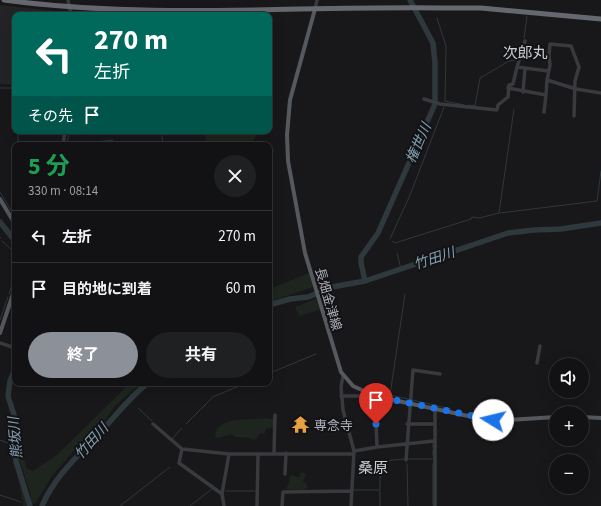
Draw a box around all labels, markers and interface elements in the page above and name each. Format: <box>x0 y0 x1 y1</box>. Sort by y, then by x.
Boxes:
text: 270 m <box>94 20 168 60</box>
icon: left <box>28 28 80 80</box>
district label: 次郎丸 <box>502 43 548 64</box>
text: 左折 <box>94 60 130 85</box>
icon: arrive <box>81 104 103 126</box>
text: その先 <box>28 106 73 127</box>
water label: 権世川 <box>401 118 437 167</box>
text: 5 分 <box>28 149 69 184</box>
button: close <box>214 155 256 197</box>
text: 330 m · 08:14 <box>28 182 98 200</box>
icon: left <box>28 226 50 248</box>
text: 270 m <box>218 226 256 247</box>
text: 左折 <box>62 227 92 248</box>
water label: 竹田川 <box>411 242 459 275</box>
street label: 長畑金津線 <box>310 266 346 333</box>
icon: arrive <box>28 278 50 300</box>
text: 60 m <box>226 278 256 299</box>
text: 目的地に到着 <box>62 279 152 300</box>
button: 終了 <box>28 332 138 378</box>
button: 共有 <box>146 332 256 378</box>
map controls <box>549 358 589 494</box>
button: sound <box>549 358 589 398</box>
pin <box>359 383 393 424</box>
icon: arrive <box>365 389 387 411</box>
position arrow <box>472 399 514 441</box>
button: + <box>549 406 589 446</box>
water label: 熊坂川 <box>4 414 28 460</box>
temple icon: 専念寺 <box>291 415 311 435</box>
place label: 専念寺 <box>314 417 353 435</box>
water label: 竹田川 <box>70 418 115 464</box>
button: − <box>549 454 589 494</box>
district label: 桑原 <box>358 458 388 479</box>

